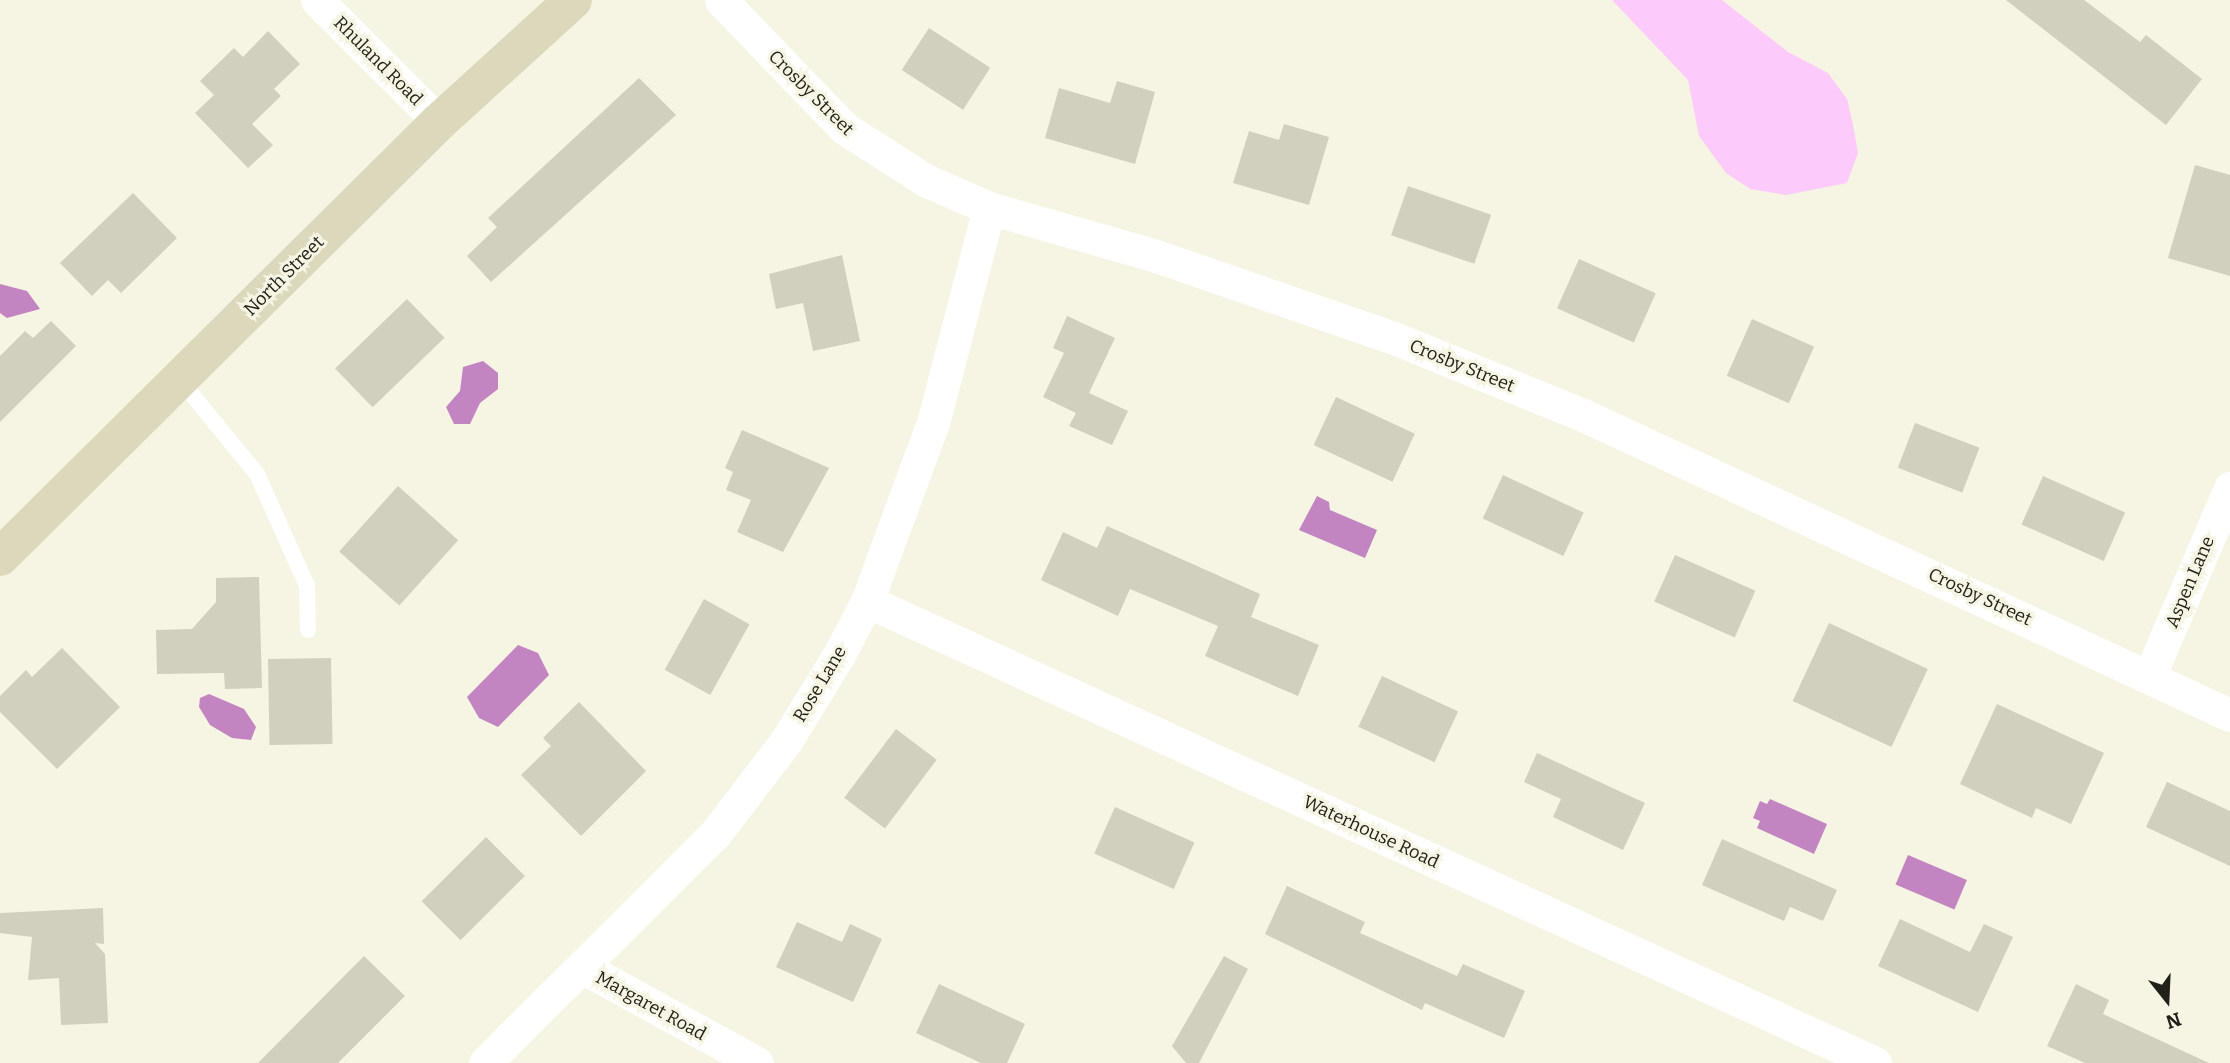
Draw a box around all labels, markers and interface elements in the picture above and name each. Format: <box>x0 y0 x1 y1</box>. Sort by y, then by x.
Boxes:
street label: Rhuland Road <box>329 12 427 110</box>
street label: Crosby Street <box>764 46 858 140</box>
street label: North Street <box>240 232 328 320</box>
street label: Crosby Street <box>1406 335 1518 397</box>
street label: Aspen Lane <box>2161 533 2219 631</box>
street label: Crosby Street <box>1925 564 2035 630</box>
street label: Rose Lane <box>789 642 851 726</box>
street label: Waterhouse Road <box>1300 791 1442 873</box>
north arrow <box>2132 965 2202 1035</box>
street label: Margaret Road <box>592 967 710 1045</box>
text: N <box>2163 1007 2184 1034</box>

